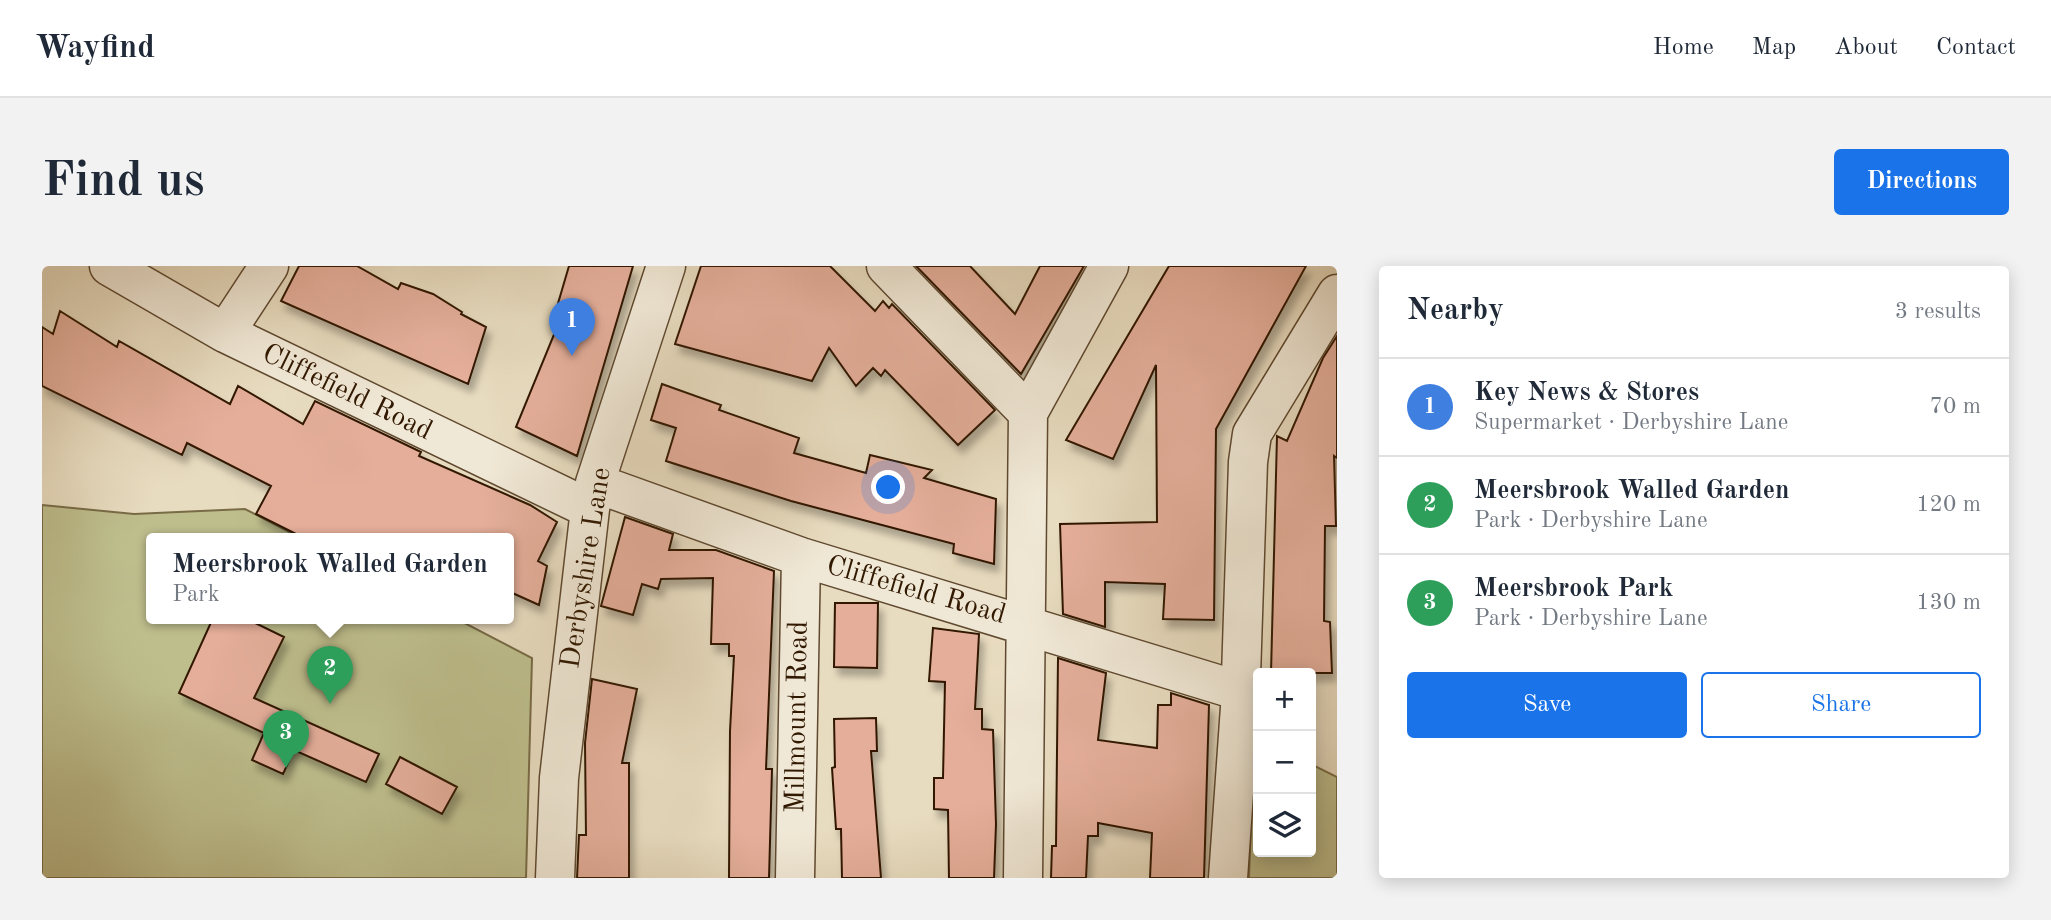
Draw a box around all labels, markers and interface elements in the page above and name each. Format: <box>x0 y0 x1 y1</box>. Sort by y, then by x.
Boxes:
text: Wayfind <box>35 32 155 65</box>
text: Home <box>1653 36 1714 60</box>
text: Map <box>1752 36 1796 60</box>
text: About <box>1834 36 1898 60</box>
text: Contact <box>1936 36 2016 60</box>
button: Directions <box>1834 149 2009 215</box>
text: Find us <box>42 158 205 207</box>
text: Nearby <box>1407 296 1504 326</box>
pin: 1 <box>549 298 595 356</box>
text: 3 results <box>1895 300 1981 323</box>
street label: Cliffefield Road <box>258 340 436 446</box>
text: Key News & Stores <box>1474 380 1699 406</box>
text: 1 <box>1423 395 1437 418</box>
text: 70 m <box>1930 395 1981 418</box>
text: Supermarket · Derbyshire Lane <box>1474 411 1788 434</box>
street label: Derbyshire Lane <box>557 465 617 671</box>
your location <box>871 470 905 504</box>
text: Meersbrook Walled Garden <box>1474 478 1789 504</box>
text: 2 <box>1423 493 1437 516</box>
text: 120 m <box>1916 493 1981 516</box>
text: Park · Derbyshire Lane <box>1474 509 1708 532</box>
popup <box>146 533 514 624</box>
text: Meersbrook Walled Garden <box>172 552 488 578</box>
street label: Cliffefield Road <box>823 552 1009 630</box>
text: Meersbrook Park <box>1474 576 1673 602</box>
text: Park <box>172 583 220 606</box>
text: 3 <box>1423 591 1437 614</box>
text: 130 m <box>1916 591 1981 614</box>
text: Park · Derbyshire Lane <box>1474 607 1708 630</box>
street label: Millmount Road <box>782 621 814 813</box>
pin: 2 <box>307 646 353 704</box>
map controls <box>1253 668 1316 857</box>
button: + <box>1253 668 1316 731</box>
button: Save <box>1407 672 1687 738</box>
button: Share <box>1701 672 1981 738</box>
pin: 3 <box>263 710 309 768</box>
button: − <box>1253 731 1316 794</box>
button: layers <box>1253 794 1316 857</box>

